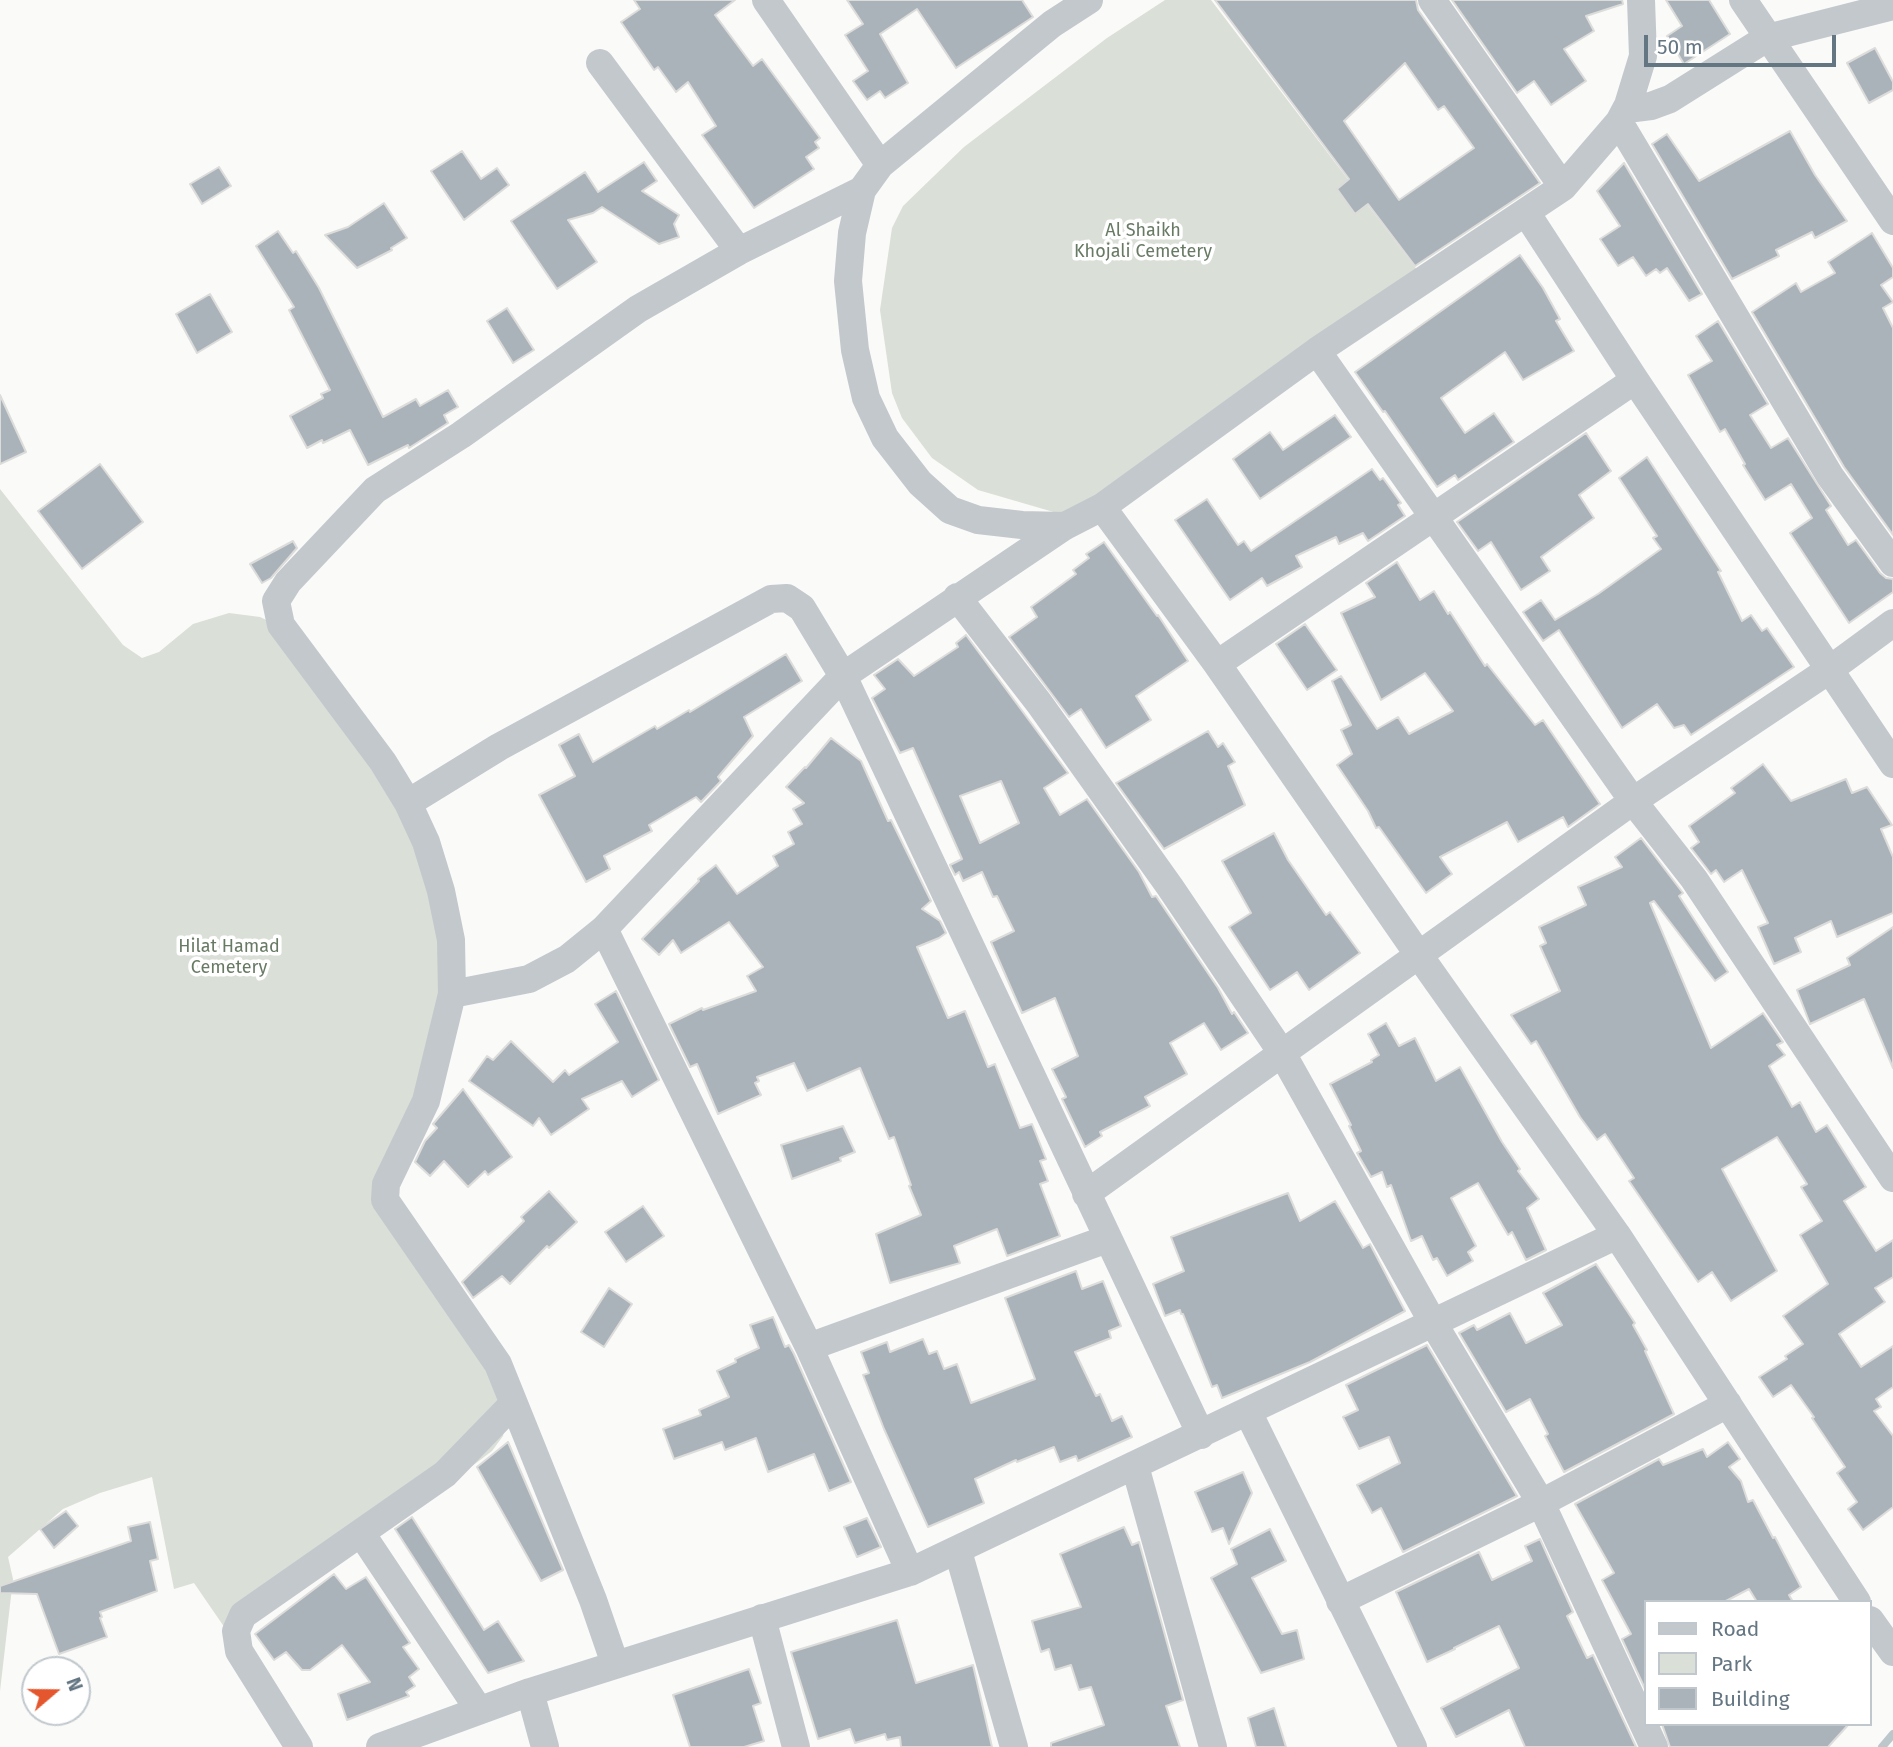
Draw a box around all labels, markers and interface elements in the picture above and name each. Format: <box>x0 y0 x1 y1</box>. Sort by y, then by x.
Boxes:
scale bar <box>1648 21 1840 65</box>
text: 50 m <box>1657 34 1703 60</box>
park label: Al Shaikh Khojali Cemetery <box>1074 220 1212 262</box>
park label: Hilat Hamad Cemetery <box>178 936 280 978</box>
legend <box>1644 1600 1872 1726</box>
text: Road <box>1711 1616 1759 1642</box>
text: Park <box>1711 1651 1752 1677</box>
north arrow <box>21 1656 91 1726</box>
text: N <box>61 1674 87 1694</box>
text: Building <box>1711 1686 1790 1712</box>

